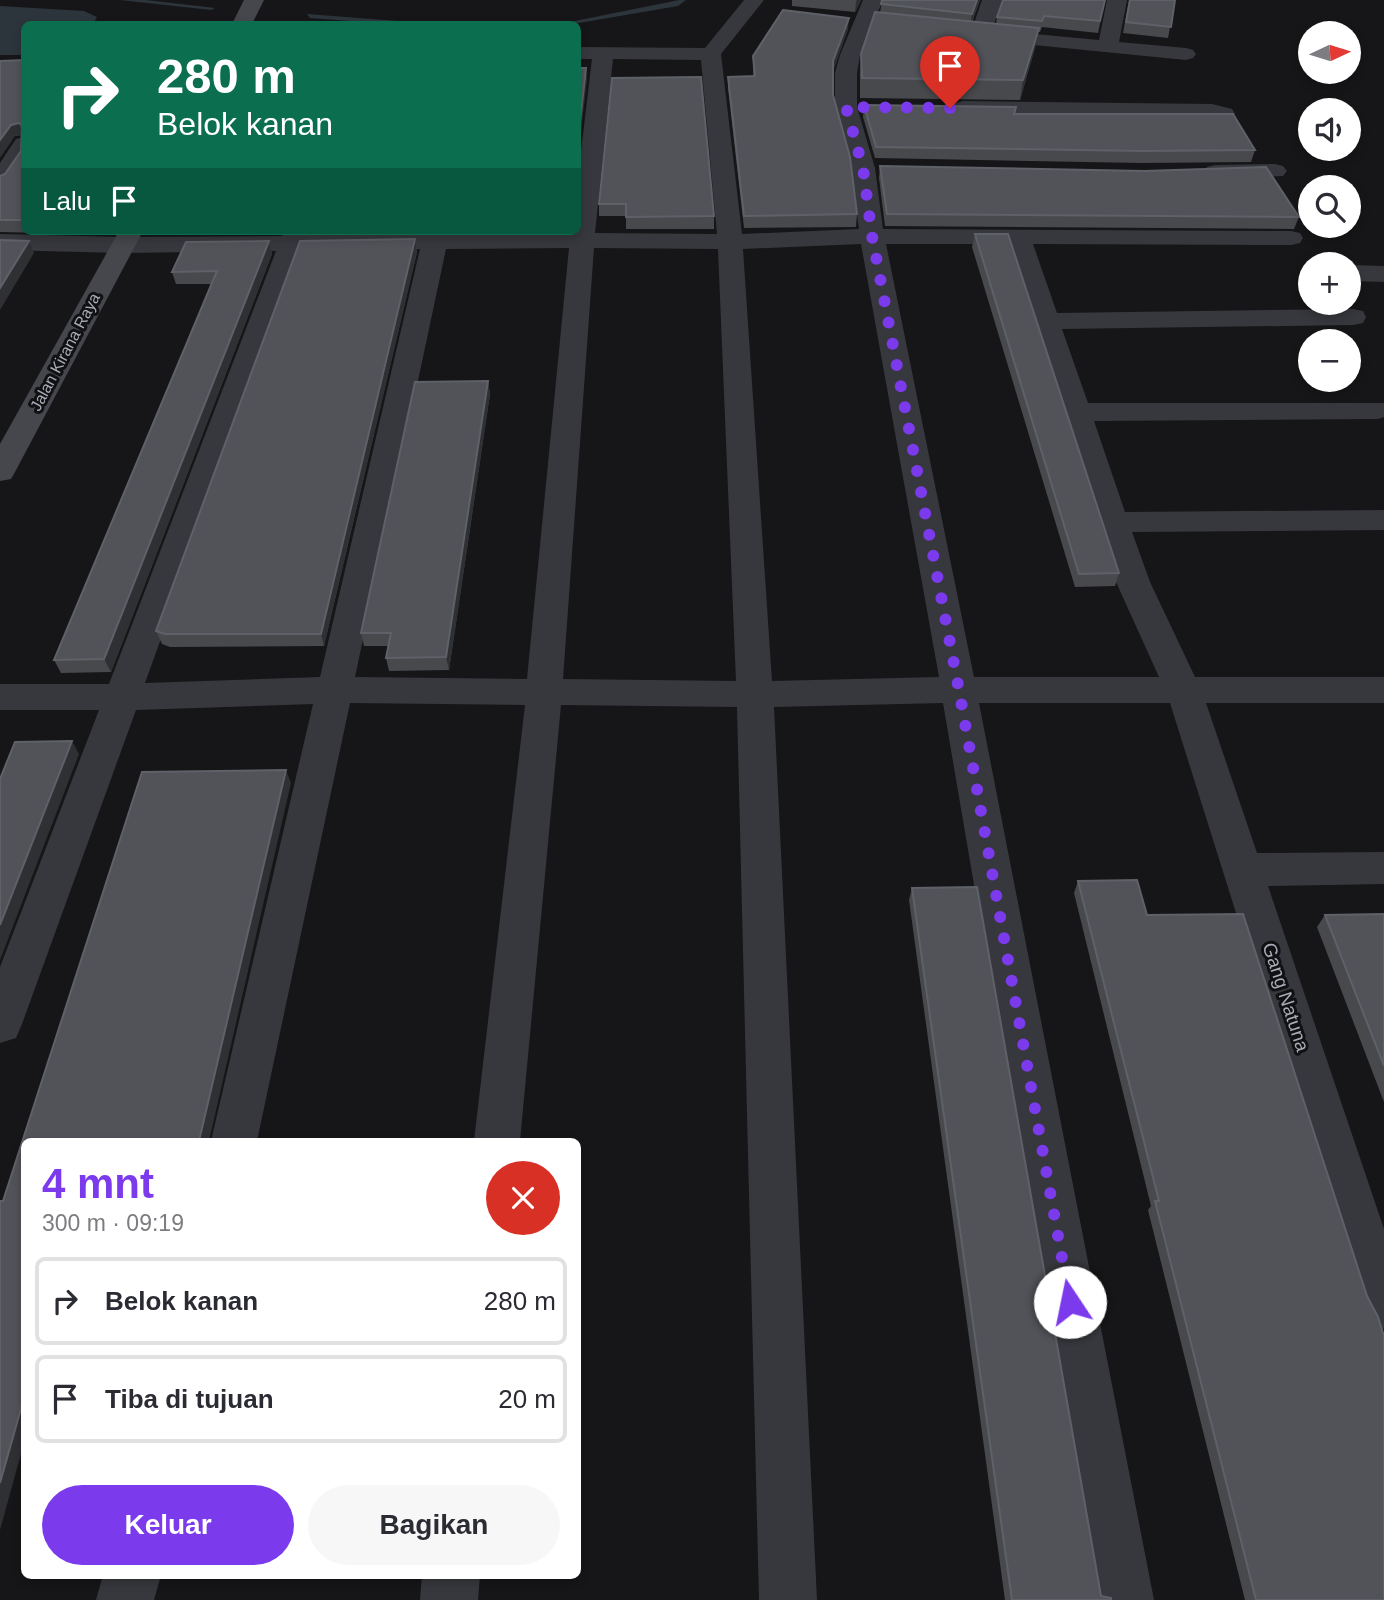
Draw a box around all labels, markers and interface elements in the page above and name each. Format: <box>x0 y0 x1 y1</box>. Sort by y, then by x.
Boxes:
north arrow <box>1298 21 1362 84</box>
map controls <box>1298 21 1361 392</box>
pin <box>920 36 980 108</box>
icon: arrive <box>931 47 969 85</box>
icon: right <box>42 49 133 140</box>
text: 280 m <box>157 49 296 103</box>
button: sound <box>1298 98 1361 161</box>
text: Belok kanan <box>157 106 333 142</box>
button: search <box>1298 175 1361 238</box>
icon: arrive <box>105 182 143 220</box>
text: Lalu <box>42 186 91 216</box>
button: + <box>1298 252 1361 315</box>
street label: Jalan Kirana Raya <box>27 290 103 414</box>
button: − <box>1298 329 1361 392</box>
street label: Gang Natuna <box>1259 940 1314 1054</box>
text: 4 mnt <box>42 1160 154 1207</box>
button: close <box>486 1161 560 1235</box>
text: 300 m · 09:19 <box>42 1210 184 1236</box>
position arrow <box>1033 1265 1107 1339</box>
icon: right <box>46 1282 84 1320</box>
text: Belok kanan <box>105 1286 258 1316</box>
text: 280 m <box>484 1286 556 1316</box>
icon: arrive <box>46 1380 84 1418</box>
text: Tiba di tujuan <box>105 1384 274 1414</box>
text: 20 m <box>498 1384 556 1414</box>
button: Keluar <box>42 1485 294 1565</box>
button: Bagikan <box>308 1485 560 1565</box>

